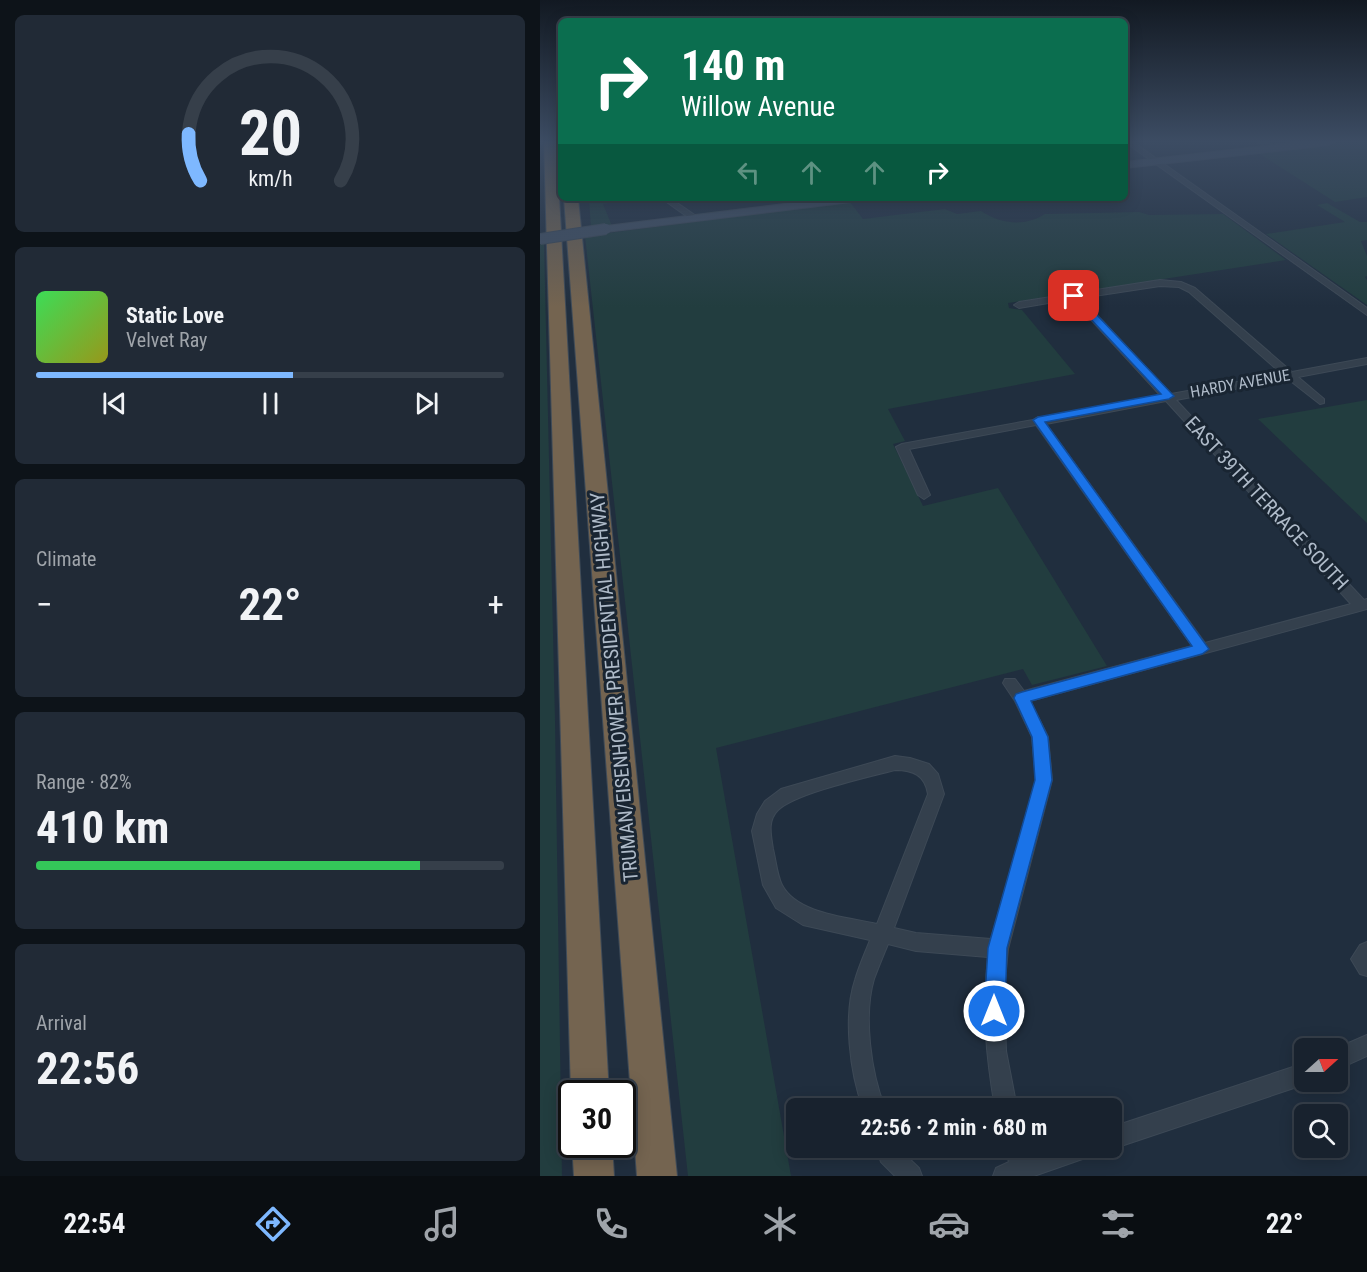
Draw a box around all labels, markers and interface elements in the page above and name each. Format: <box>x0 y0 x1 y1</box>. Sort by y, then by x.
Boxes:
text: 140 m <box>681 41 786 90</box>
icon: right <box>582 42 660 120</box>
text: Willow Avenue <box>681 91 835 123</box>
text: 20 <box>238 97 302 170</box>
icon: left <box>732 156 765 189</box>
icon: ahead <box>795 156 828 189</box>
icon: ahead <box>858 156 891 189</box>
icon: right <box>921 156 954 189</box>
text: km/h <box>248 166 292 191</box>
pin <box>1048 270 1099 321</box>
icon: arrive <box>1057 279 1090 312</box>
text: Static Love <box>126 303 224 328</box>
text: Velvet Ray <box>126 328 207 352</box>
street label: HARDY AVENUE <box>1189 365 1292 402</box>
icon: previous <box>98 387 131 420</box>
icon: pause <box>254 387 287 420</box>
icon: next <box>410 387 443 420</box>
street label: EAST 39TH TERRACE SOUTH <box>1180 411 1354 595</box>
street label: TRUMAN/EISENHOWER PRESIDENTIAL HIGHWAY <box>585 491 643 883</box>
text: Climate <box>36 547 96 571</box>
text: 22° <box>239 578 302 631</box>
text: − <box>36 585 53 624</box>
text: + <box>488 585 504 624</box>
text: Range · 82% <box>36 770 132 794</box>
text: 410 km <box>36 801 169 854</box>
position arrow <box>962 979 1026 1043</box>
text: Arrival <box>36 1011 87 1035</box>
north arrow <box>1294 1038 1348 1092</box>
map controls <box>1294 1038 1348 1158</box>
text: 22:56 <box>36 1042 139 1095</box>
speed limit sign: 30 <box>558 1080 636 1158</box>
button: search <box>1294 1104 1348 1158</box>
text: 22:56 · 2 min · 680 m <box>861 1115 1047 1140</box>
icon: directions <box>252 1203 294 1245</box>
icon: music <box>421 1203 463 1245</box>
icon: phone <box>590 1203 632 1245</box>
icon: climate <box>759 1203 801 1245</box>
icon: car <box>928 1203 970 1245</box>
icon: filters <box>1097 1203 1139 1245</box>
text: 22:54 <box>63 1208 125 1240</box>
text: 22° <box>1266 1208 1303 1240</box>

